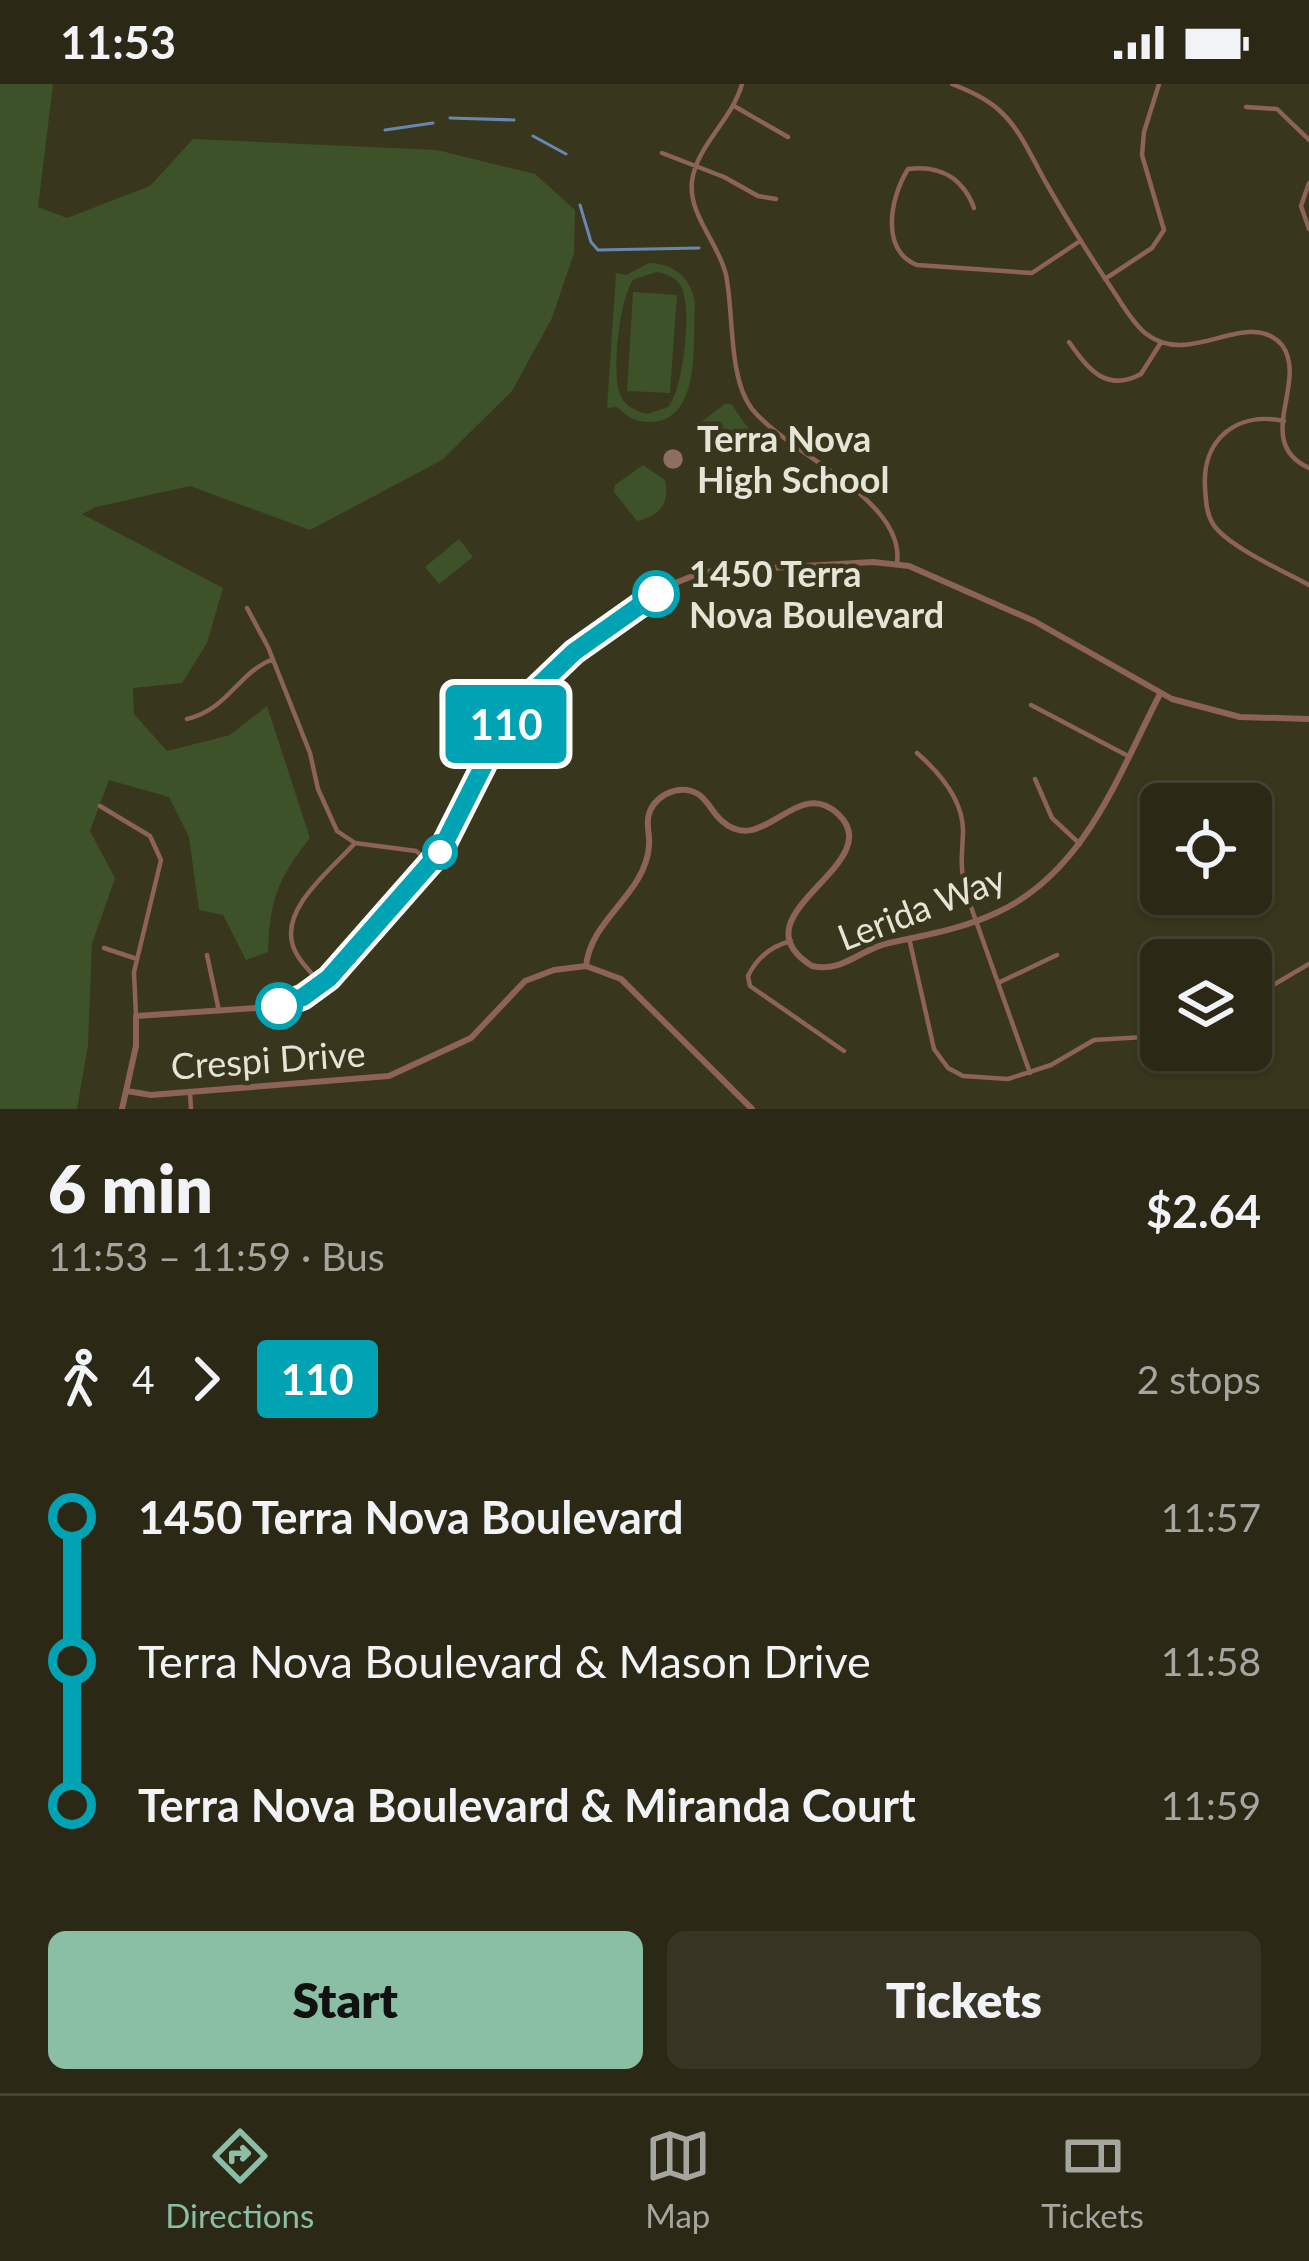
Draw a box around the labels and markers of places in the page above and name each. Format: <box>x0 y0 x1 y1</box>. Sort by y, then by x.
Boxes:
place label: Terra Nova High School <box>697 416 889 501</box>
marker: Terra Nova High School <box>660 446 686 472</box>
place label: 1450 Terra Nova Boulevard <box>689 551 944 636</box>
marker: 1450 Terra Nova Boulevard <box>634 572 678 616</box>
unlabelled marker <box>424 836 456 868</box>
unlabelled marker <box>257 984 301 1028</box>

